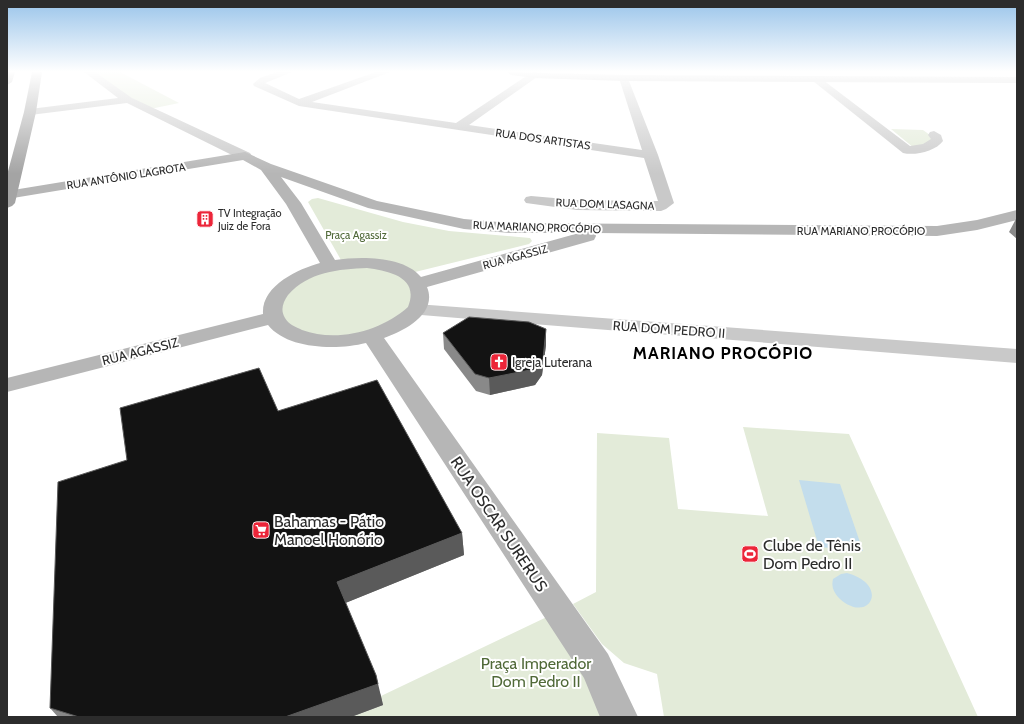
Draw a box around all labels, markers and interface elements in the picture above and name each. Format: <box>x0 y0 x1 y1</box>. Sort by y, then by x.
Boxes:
street label: RUA DOS ARTISTAS <box>495 125 592 153</box>
street label: RUA ANTÔNIO LAGROTA <box>66 160 187 192</box>
street label: RUA DOM LASAGNA <box>555 195 655 213</box>
place label: TV Integração Juiz de Fora <box>217 206 282 233</box>
building icon: TV Integração Juiz de Fora <box>195 209 215 229</box>
street label: RUA MARIANO PROCÓPIO <box>473 218 602 236</box>
street label: RUA MARIANO PROCÓPIO <box>797 224 926 238</box>
park label: Praça Agassiz <box>325 228 387 242</box>
street label: RUA AGASSIZ <box>481 242 549 272</box>
street label: RUA DOM PEDRO II <box>612 317 726 341</box>
street label: RUA AGASSIZ <box>100 334 181 368</box>
district label: MARIANO PROCÓPIO <box>633 343 813 363</box>
church icon: Igreja Luterana <box>489 352 509 372</box>
place label: Igreja Luterana <box>512 354 593 371</box>
street label: RUA OSCAR SURERUS <box>447 453 551 595</box>
place label: Bahamas - Pátio Manoel Honório <box>274 512 384 549</box>
supermarket icon: Bahamas - Pátio Manoel Honório <box>251 520 271 540</box>
place label: Clube de Tênis Dom Pedro II <box>763 536 861 573</box>
sports icon: Clube de Tênis Dom Pedro II <box>740 544 760 564</box>
park label: Praça Imperador Dom Pedro II <box>481 654 592 691</box>

